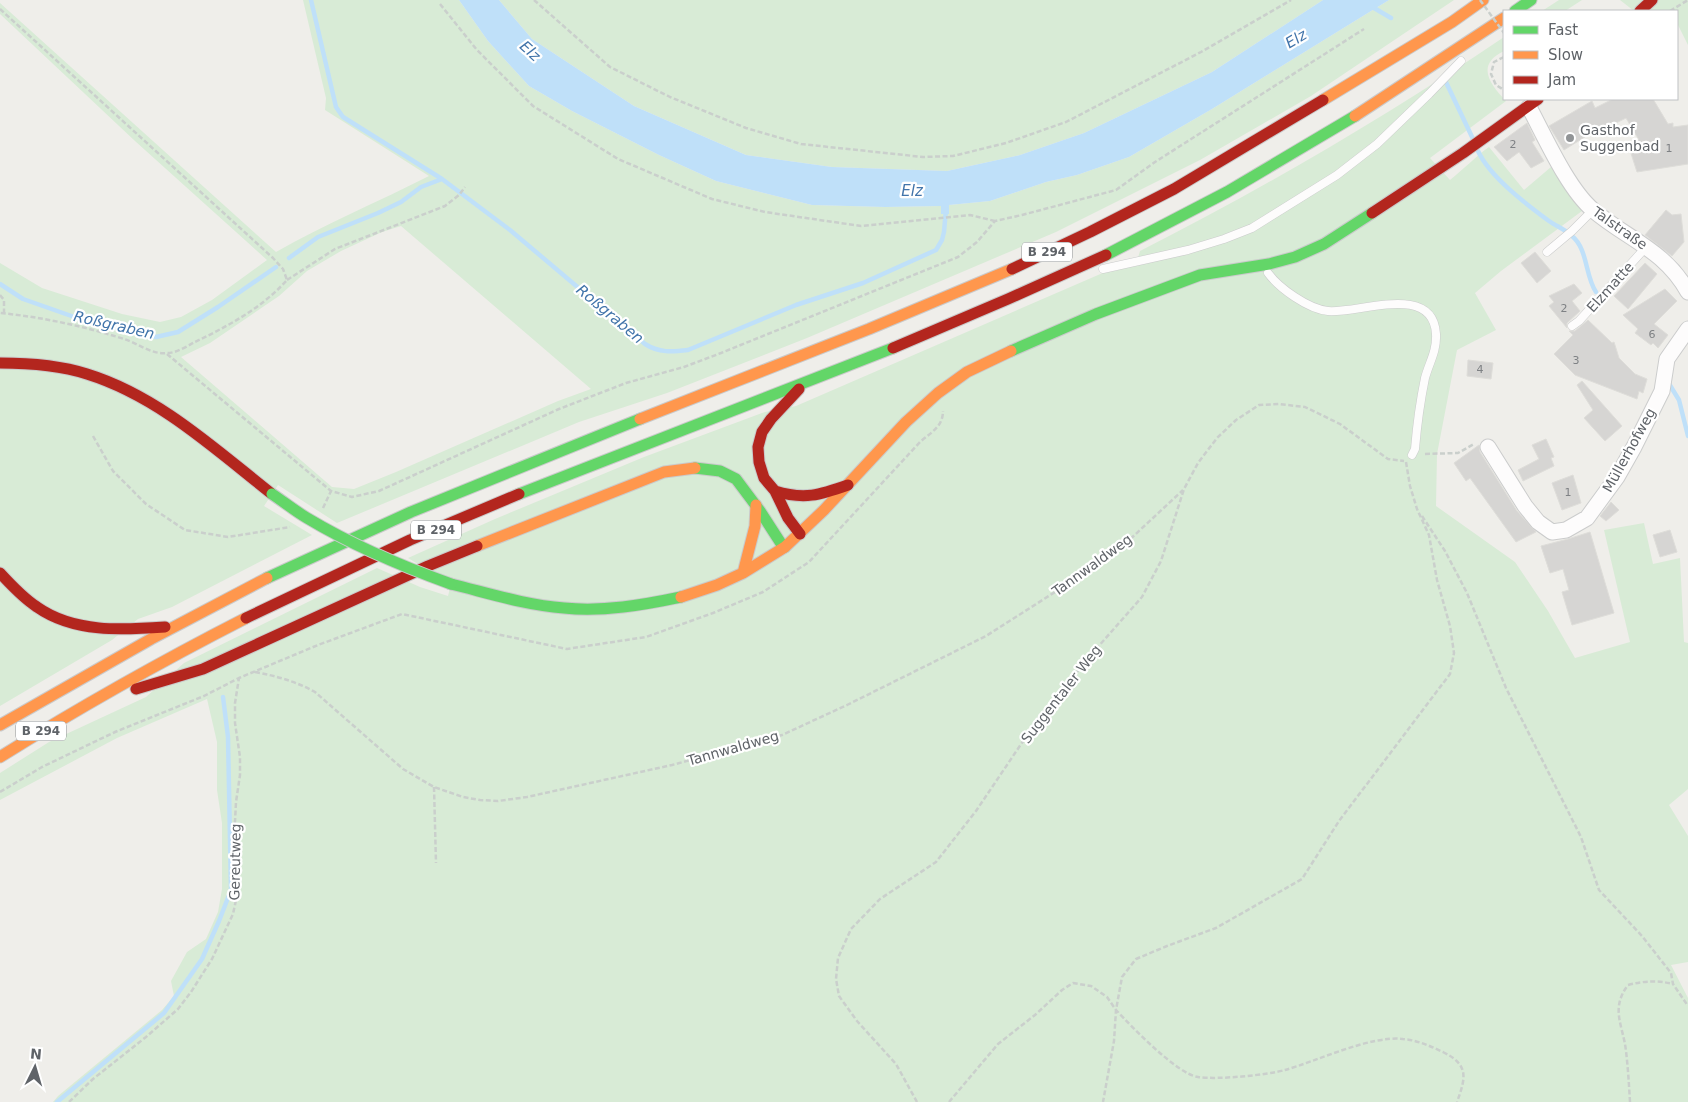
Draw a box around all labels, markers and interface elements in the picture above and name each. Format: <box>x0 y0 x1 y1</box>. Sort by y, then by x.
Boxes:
legend <box>1503 10 1678 100</box>
text: Fast <box>1548 21 1578 39</box>
water label: Elz <box>1282 25 1311 52</box>
water label: Elz <box>516 37 545 66</box>
text: Slow <box>1548 46 1583 64</box>
text: Jam <box>1547 71 1576 89</box>
place label: Gasthof Suggenbad <box>1580 122 1659 154</box>
marker: Gasthof Suggenbad <box>1564 132 1576 144</box>
house number: 2 <box>1510 138 1517 151</box>
house number: 1 <box>1666 142 1673 155</box>
water label: Elz <box>901 182 924 200</box>
street label: Talstraße <box>1589 203 1651 253</box>
road number: B 294 <box>1022 242 1072 262</box>
street label: Elzmatte <box>1583 259 1637 315</box>
water label: Roßgraben <box>573 281 647 347</box>
house number: 2 <box>1561 302 1568 315</box>
water label: Roßgraben <box>72 307 156 343</box>
house number: 6 <box>1649 328 1656 341</box>
house number: 3 <box>1573 354 1580 367</box>
house number: 4 <box>1477 363 1484 376</box>
street label: Müllerhofweg <box>1599 405 1659 495</box>
house number: 1 <box>1565 486 1572 499</box>
road number: B 294 <box>411 520 461 540</box>
street label: Tannwaldweg <box>1048 531 1135 600</box>
street label: Suggentaler Weg <box>1018 642 1104 746</box>
road number: B 294 <box>16 721 66 740</box>
street label: Tannwaldweg <box>684 727 781 769</box>
street label: Gereutweg <box>226 823 244 901</box>
north arrow <box>10 1042 60 1092</box>
text: N <box>30 1046 43 1063</box>

